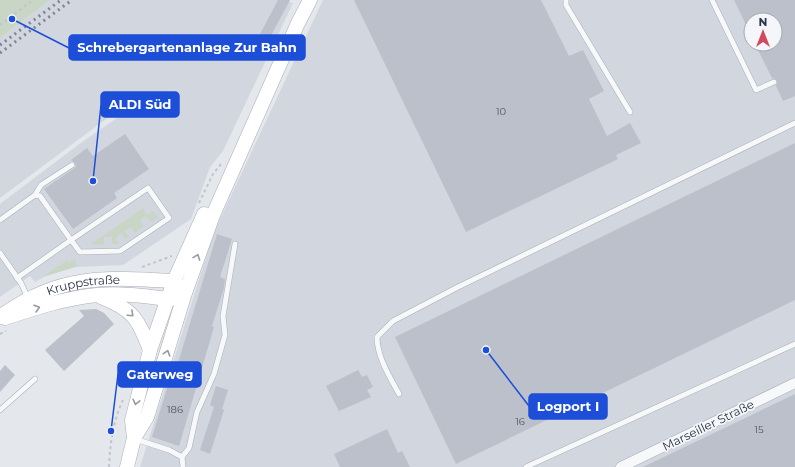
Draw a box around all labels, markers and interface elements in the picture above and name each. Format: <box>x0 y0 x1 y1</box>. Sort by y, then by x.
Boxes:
north arrow <box>743 12 783 52</box>
text: N <box>759 15 767 29</box>
callout: Schrebergartenanlage Zur Bahn <box>69 35 305 60</box>
text: Schrebergartenanlage Zur Bahn <box>77 39 297 55</box>
callout: ALDI Süd <box>101 92 179 117</box>
text: ALDI Süd <box>108 96 171 112</box>
house number: 10 <box>496 105 506 118</box>
one-way arrow <box>193 253 201 260</box>
street label: Kruppstraße <box>44 271 120 298</box>
one-way arrow <box>33 304 40 313</box>
one-way arrow <box>126 309 134 317</box>
one-way arrow <box>162 349 171 356</box>
callout: Gaterweg <box>118 362 201 387</box>
text: Gaterweg <box>127 366 193 382</box>
callout: Logport I <box>529 394 607 419</box>
street label: Marseiller Straße <box>660 396 756 454</box>
one-way arrow <box>133 398 141 405</box>
text: Logport I <box>537 398 599 414</box>
house number: 186 <box>167 403 183 416</box>
house number: 16 <box>515 415 525 428</box>
house number: 15 <box>754 423 764 436</box>

